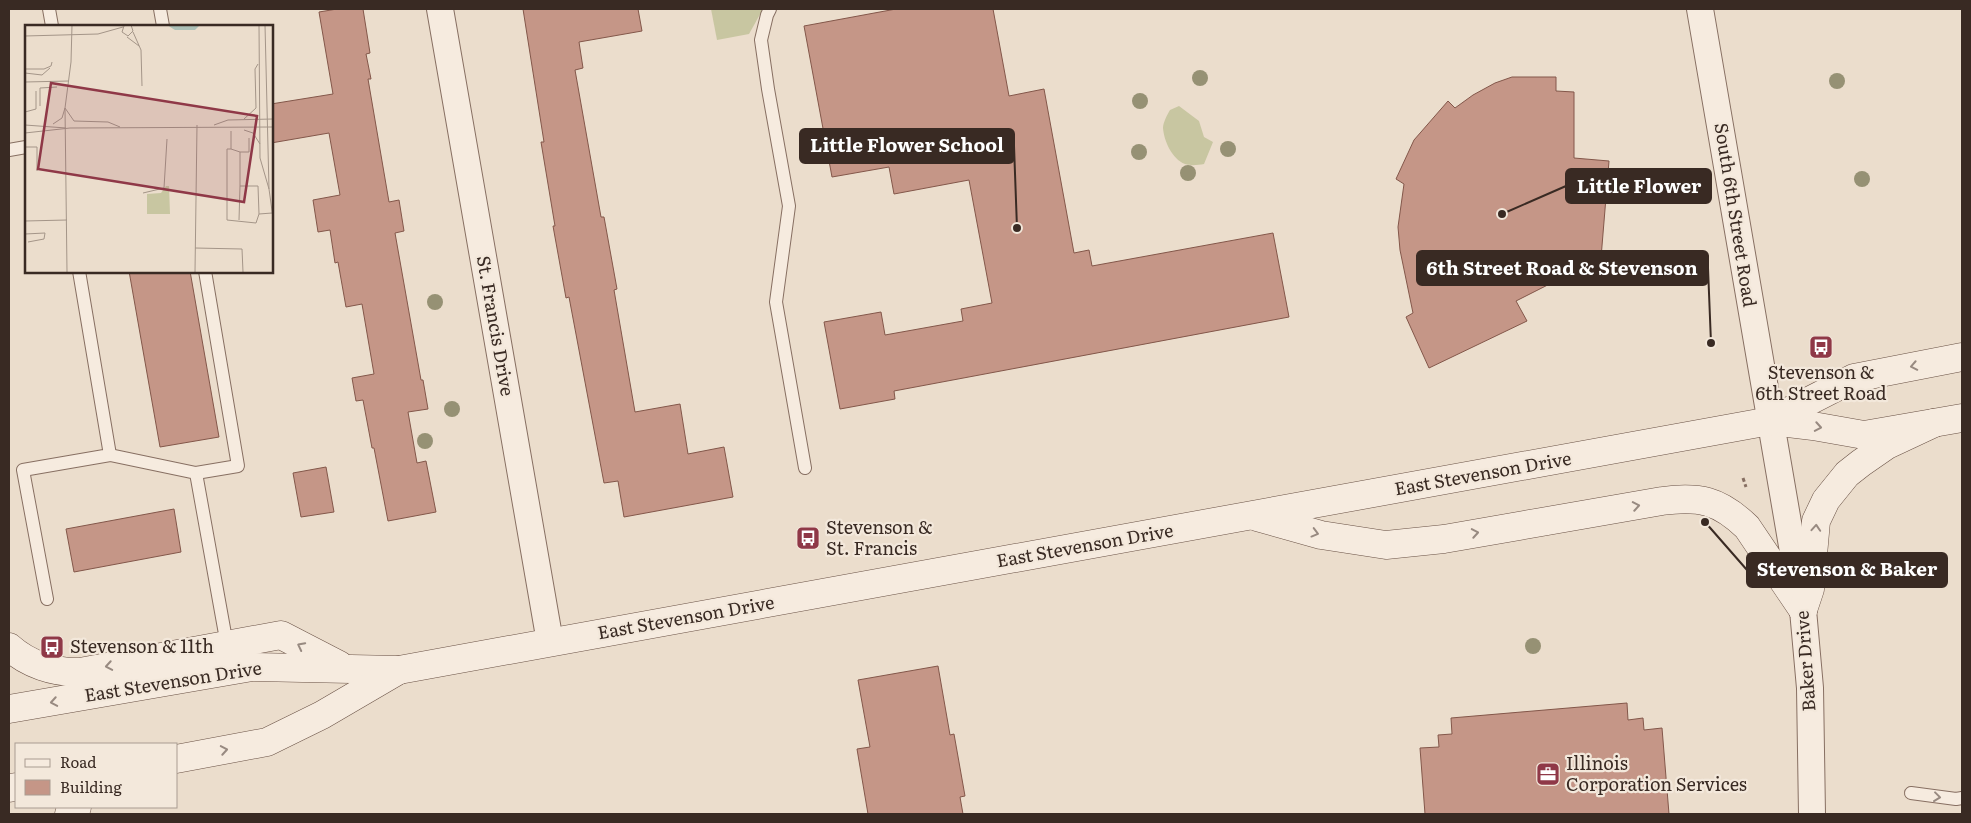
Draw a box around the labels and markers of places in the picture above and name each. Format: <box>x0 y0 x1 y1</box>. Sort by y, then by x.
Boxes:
callout: Little Flower School <box>800 129 1014 163</box>
callout: Little Flower <box>1566 169 1711 203</box>
callout: 6th Street Road & Stevenson <box>1417 251 1708 285</box>
bus stop icon: Stevenson & 6th Street Road <box>1808 334 1834 360</box>
place label: Stevenson & 6th Street Road <box>1755 358 1887 406</box>
place label: Stevenson & St. Francis <box>826 513 933 561</box>
bus stop icon: Stevenson & St. Francis <box>795 525 821 551</box>
callout: Stevenson & Baker <box>1747 553 1947 587</box>
place label: Stevenson & 11th <box>70 632 214 659</box>
bus stop icon: Stevenson & 11th <box>39 634 65 660</box>
place label: Illinois Corporation Services <box>1566 749 1747 797</box>
office icon: Illinois Corporation Services <box>1535 761 1561 787</box>

